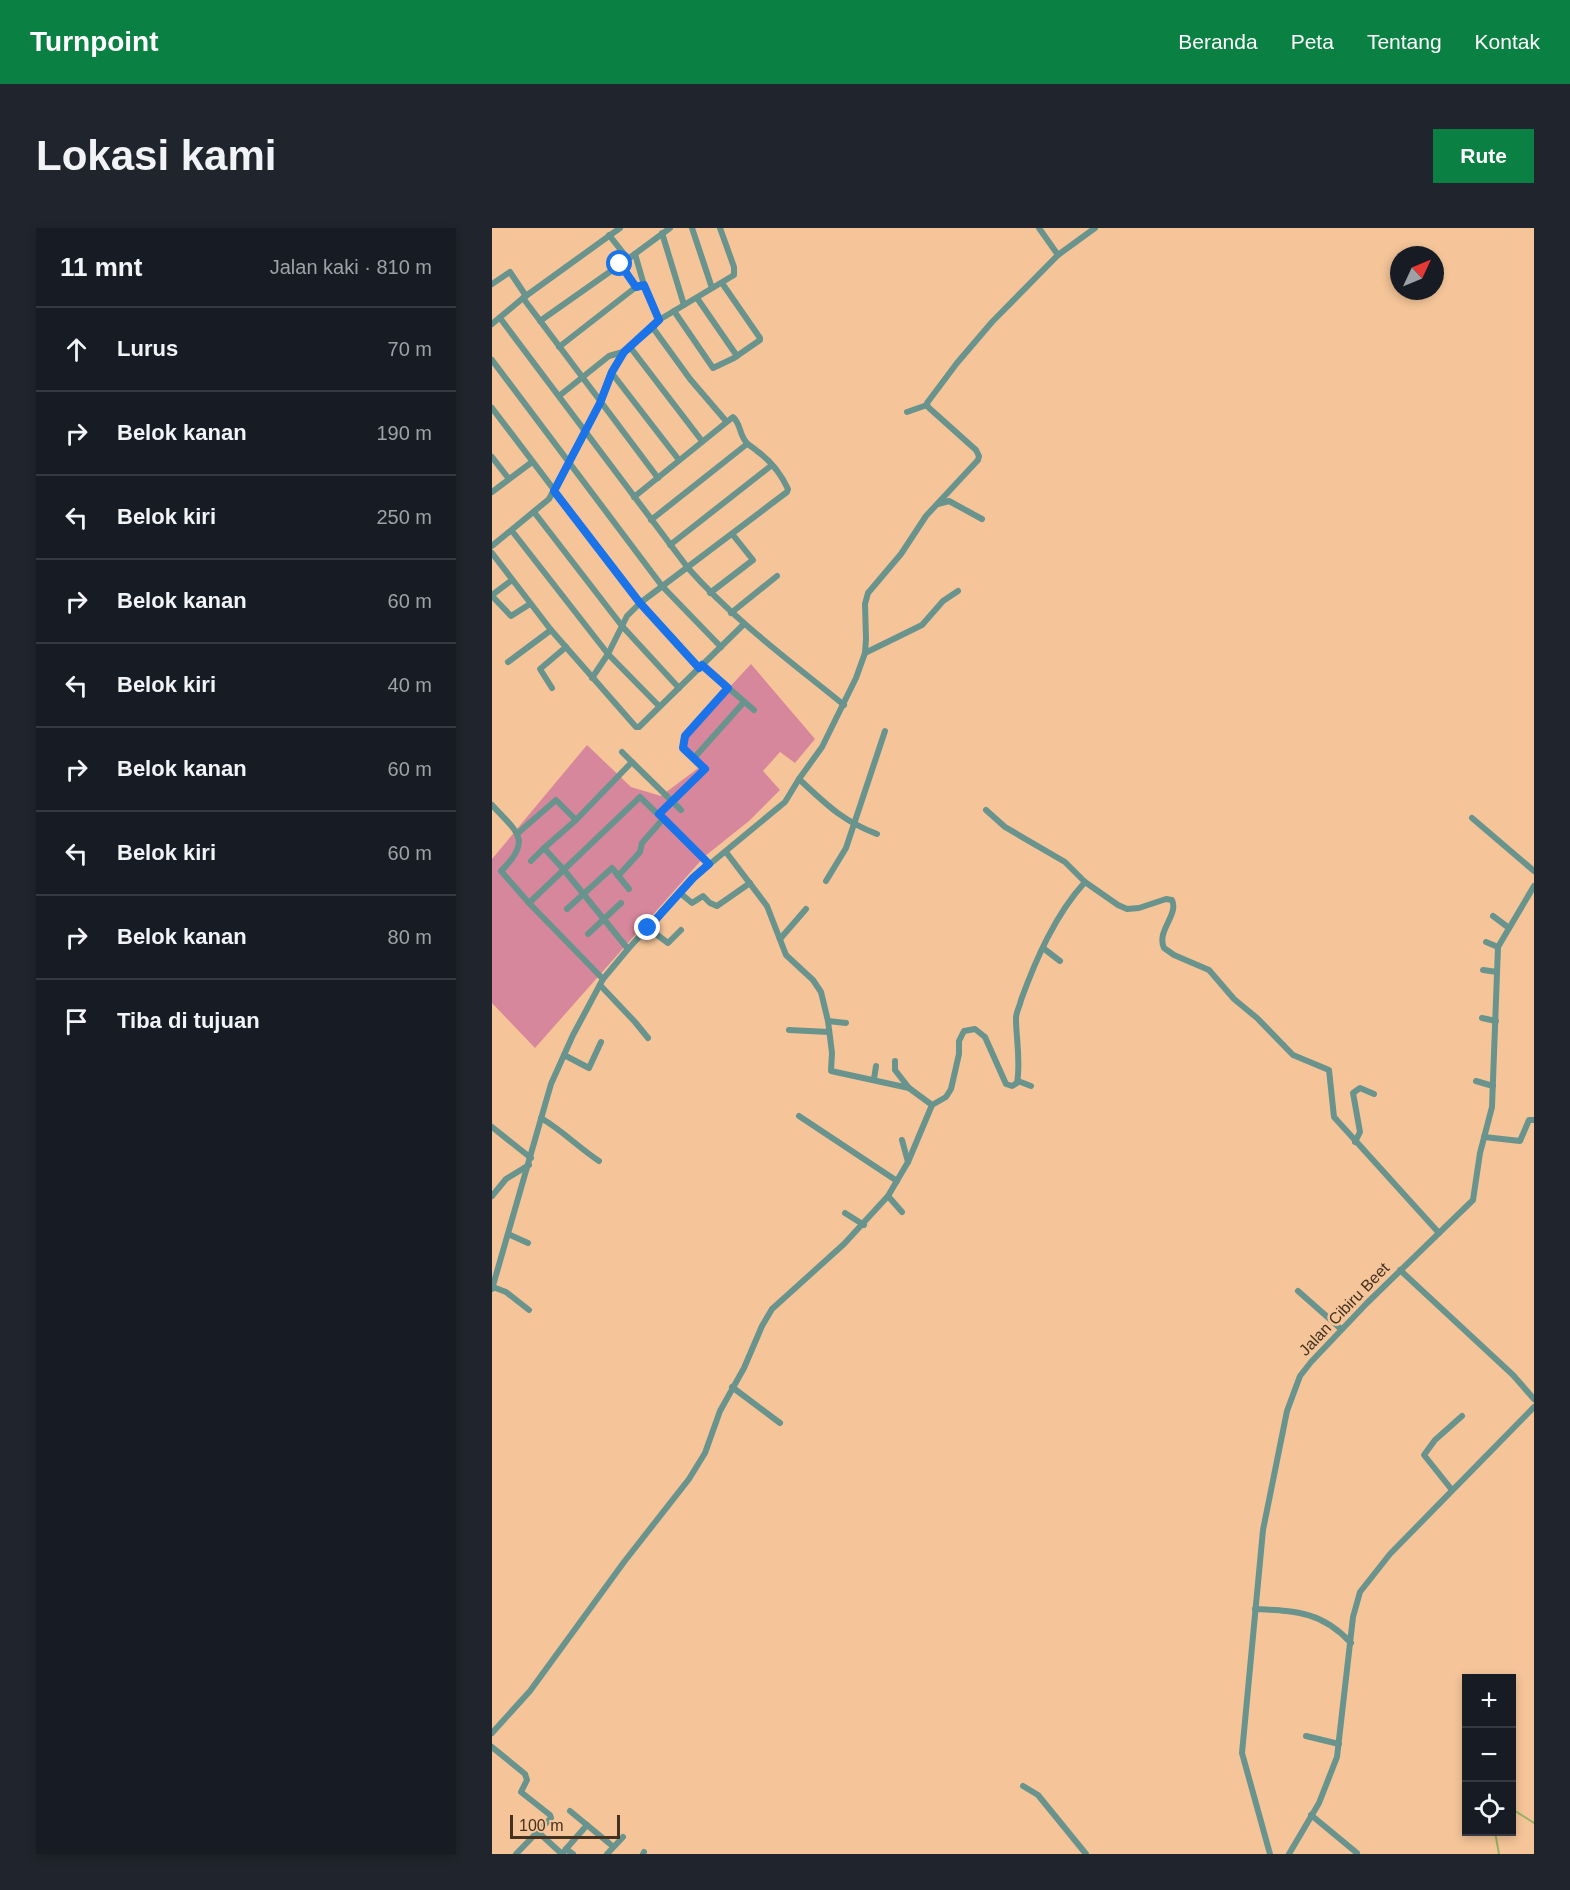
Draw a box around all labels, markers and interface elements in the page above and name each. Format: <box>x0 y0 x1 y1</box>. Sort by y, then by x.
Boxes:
text: Turnpoint <box>30 26 159 57</box>
text: Beranda <box>1178 30 1258 53</box>
text: Peta <box>1291 30 1334 53</box>
text: Tentang <box>1367 30 1442 53</box>
text: Kontak <box>1475 30 1540 53</box>
button: Rute <box>1433 129 1534 183</box>
text: Lokasi kami <box>36 132 276 179</box>
north arrow <box>1390 246 1444 300</box>
route start <box>606 250 632 276</box>
text: 11 mnt <box>60 252 142 282</box>
text: Jalan kaki · 810 m <box>270 256 432 278</box>
icon: ahead <box>60 333 93 366</box>
text: Lurus <box>117 336 178 361</box>
text: 70 m <box>388 338 432 360</box>
icon: right <box>60 417 93 450</box>
text: Belok kanan <box>117 420 247 445</box>
text: 190 m <box>376 422 432 444</box>
icon: left <box>60 501 93 534</box>
text: Belok kiri <box>117 504 216 529</box>
text: 250 m <box>376 506 432 528</box>
icon: right <box>60 585 93 618</box>
text: Belok kanan <box>117 588 247 613</box>
text: 60 m <box>388 590 432 612</box>
icon: left <box>60 669 93 702</box>
text: Belok kiri <box>117 672 216 697</box>
text: 40 m <box>388 674 432 696</box>
icon: right <box>60 753 93 786</box>
text: Belok kanan <box>117 756 247 781</box>
text: 60 m <box>388 758 432 780</box>
icon: left <box>60 837 93 870</box>
text: Belok kiri <box>117 840 216 865</box>
text: 60 m <box>388 842 432 864</box>
route end <box>634 914 660 940</box>
icon: right <box>60 921 93 954</box>
text: Belok kanan <box>117 924 247 949</box>
text: 80 m <box>388 926 432 948</box>
icon: arrive <box>60 1005 93 1038</box>
text: Tiba di tujuan <box>117 1008 260 1033</box>
street label: Jalan Cibiru Beet <box>1296 1259 1393 1359</box>
map controls <box>1462 1674 1516 1836</box>
button: + <box>1462 1674 1516 1728</box>
button: − <box>1462 1728 1516 1782</box>
button: locate <box>1462 1782 1516 1836</box>
scale bar <box>510 1812 620 1840</box>
text: 100 m <box>519 1817 563 1834</box>

